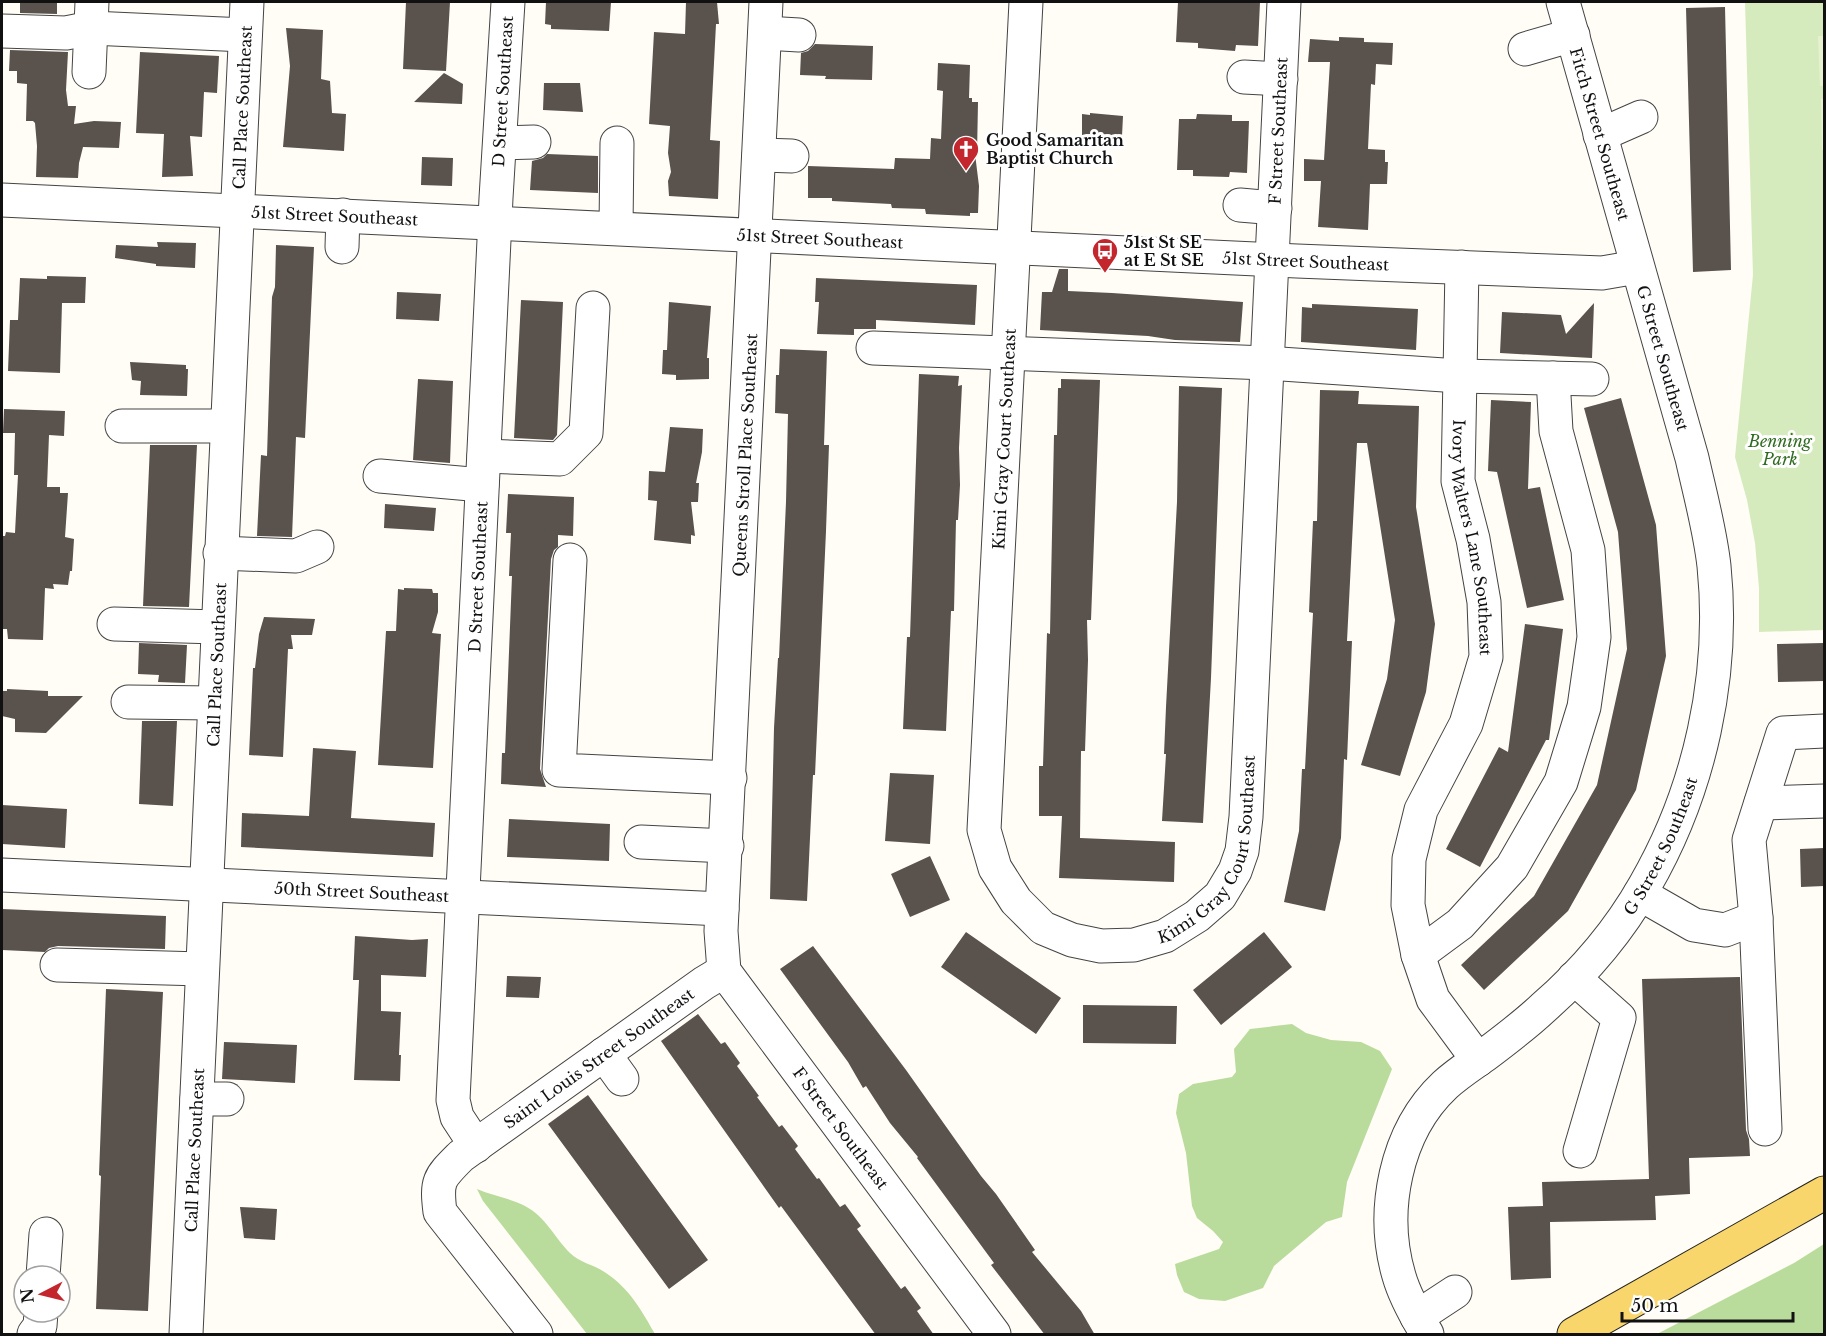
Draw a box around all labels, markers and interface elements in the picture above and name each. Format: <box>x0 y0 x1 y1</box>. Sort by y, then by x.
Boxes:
street label: D Street Southeast <box>488 15 517 168</box>
street label: Call Place Southeast <box>228 25 256 190</box>
street label: Fitch Street Southeast <box>1566 45 1634 223</box>
street label: F Street Southeast <box>1265 57 1291 205</box>
place label: Good Samaritan Baptist Church <box>986 130 1124 168</box>
church icon: Good Samaritan Baptist Church <box>951 134 981 172</box>
street label: 51st Street Southeast <box>251 202 418 230</box>
street label: 51st Street Southeast <box>736 225 904 252</box>
place label: 51st St SE at E St SE <box>1124 232 1204 270</box>
bus stop icon: 51st St SE at E St SE <box>1090 236 1120 274</box>
street label: 51st Street Southeast <box>1222 247 1389 275</box>
street label: G Street Southeast <box>1633 283 1693 433</box>
street label: Kimi Gray Court Southeast <box>988 328 1020 550</box>
street label: Queens Stroll Place Southeast <box>729 333 761 577</box>
street label: Ivory Walters Lane Southeast <box>1448 419 1496 656</box>
park label: Benning Park <box>1747 431 1813 469</box>
street label: D Street Southeast <box>464 501 492 653</box>
street label: Call Place Southeast <box>203 582 230 747</box>
street label: Kimi Gray Court Southeast <box>1155 755 1259 948</box>
street label: G Street Southeast <box>1619 774 1701 919</box>
street label: 50th Street Southeast <box>274 878 449 906</box>
street label: Saint Louis Street Southeast <box>499 983 698 1133</box>
street label: F Street Southeast <box>789 1063 893 1193</box>
street label: Call Place Southeast <box>181 1068 208 1233</box>
north arrow <box>12 1264 72 1324</box>
scale bar <box>1622 1285 1793 1323</box>
text: N <box>16 1287 38 1305</box>
text: 50 m <box>1631 1295 1679 1317</box>

